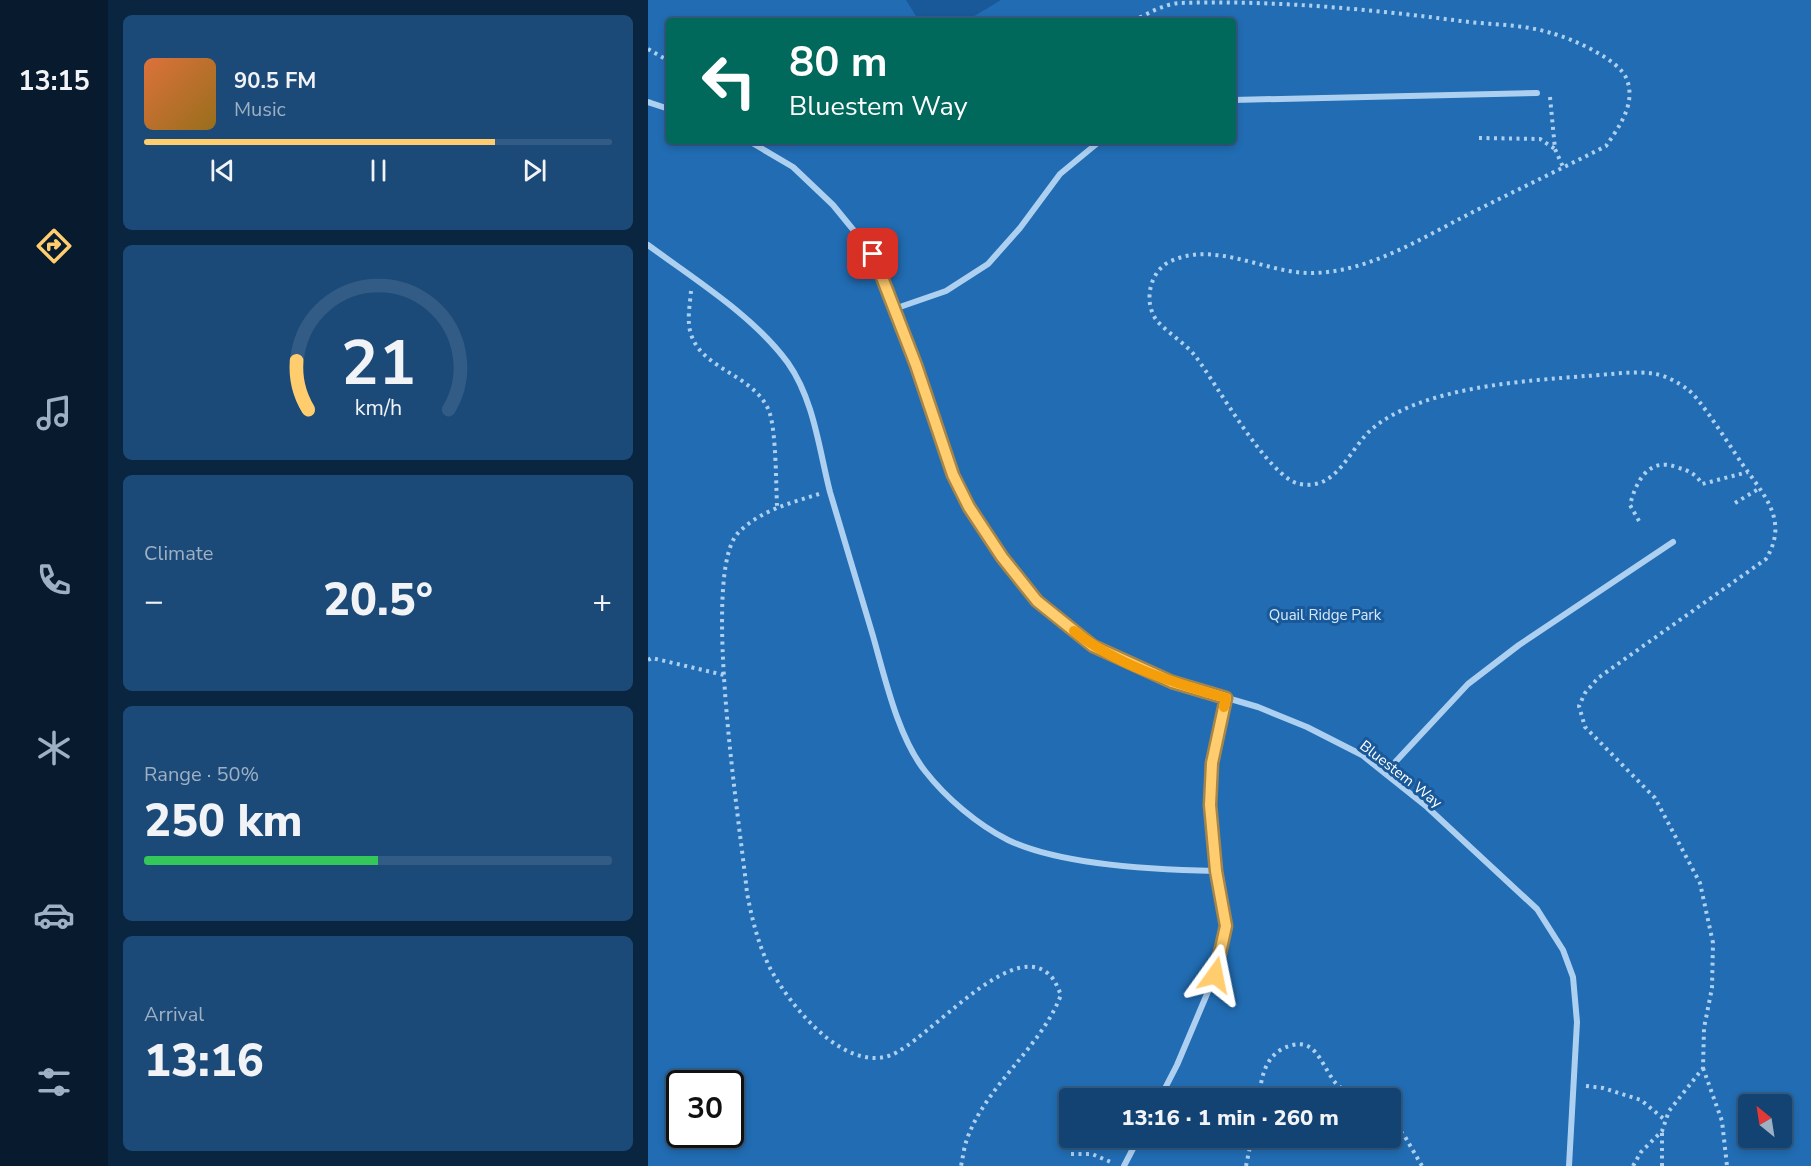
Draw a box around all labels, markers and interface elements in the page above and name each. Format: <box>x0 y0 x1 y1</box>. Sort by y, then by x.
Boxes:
text: 80 m <box>789 34 888 91</box>
icon: left <box>690 42 768 120</box>
text: 13:15 <box>18 63 90 100</box>
text: 90.5 FM <box>234 66 316 96</box>
text: Bluestem Way <box>789 88 968 125</box>
text: Music <box>234 96 286 123</box>
icon: previous <box>206 154 239 187</box>
icon: pause <box>362 154 395 187</box>
icon: next <box>518 154 551 187</box>
icon: directions <box>33 225 75 267</box>
pin <box>847 228 898 279</box>
icon: arrive <box>856 237 889 270</box>
text: 21 <box>341 321 415 406</box>
icon: music <box>33 392 75 434</box>
text: km/h <box>354 393 402 423</box>
text: Climate <box>144 540 213 567</box>
icon: phone <box>33 559 75 601</box>
text: 20.5° <box>323 570 433 631</box>
text: − <box>144 579 164 624</box>
text: + <box>592 579 612 624</box>
park label: Quail Ridge Park <box>1269 605 1382 625</box>
icon: climate <box>33 727 75 769</box>
street label: Bluestem Way <box>1356 736 1446 813</box>
text: Range · 50% <box>144 761 259 788</box>
text: 250 km <box>144 791 303 852</box>
icon: car <box>33 894 75 936</box>
position arrow <box>1183 943 1247 1007</box>
text: Arrival <box>144 1001 204 1028</box>
text: 13:16 <box>144 1031 264 1092</box>
icon: filters <box>33 1061 75 1103</box>
speed limit sign: 30 <box>666 1070 744 1148</box>
north arrow <box>1738 1094 1792 1148</box>
map controls <box>1738 1094 1792 1148</box>
text: 13:16 · 1 min · 260 m <box>1121 1103 1339 1133</box>

